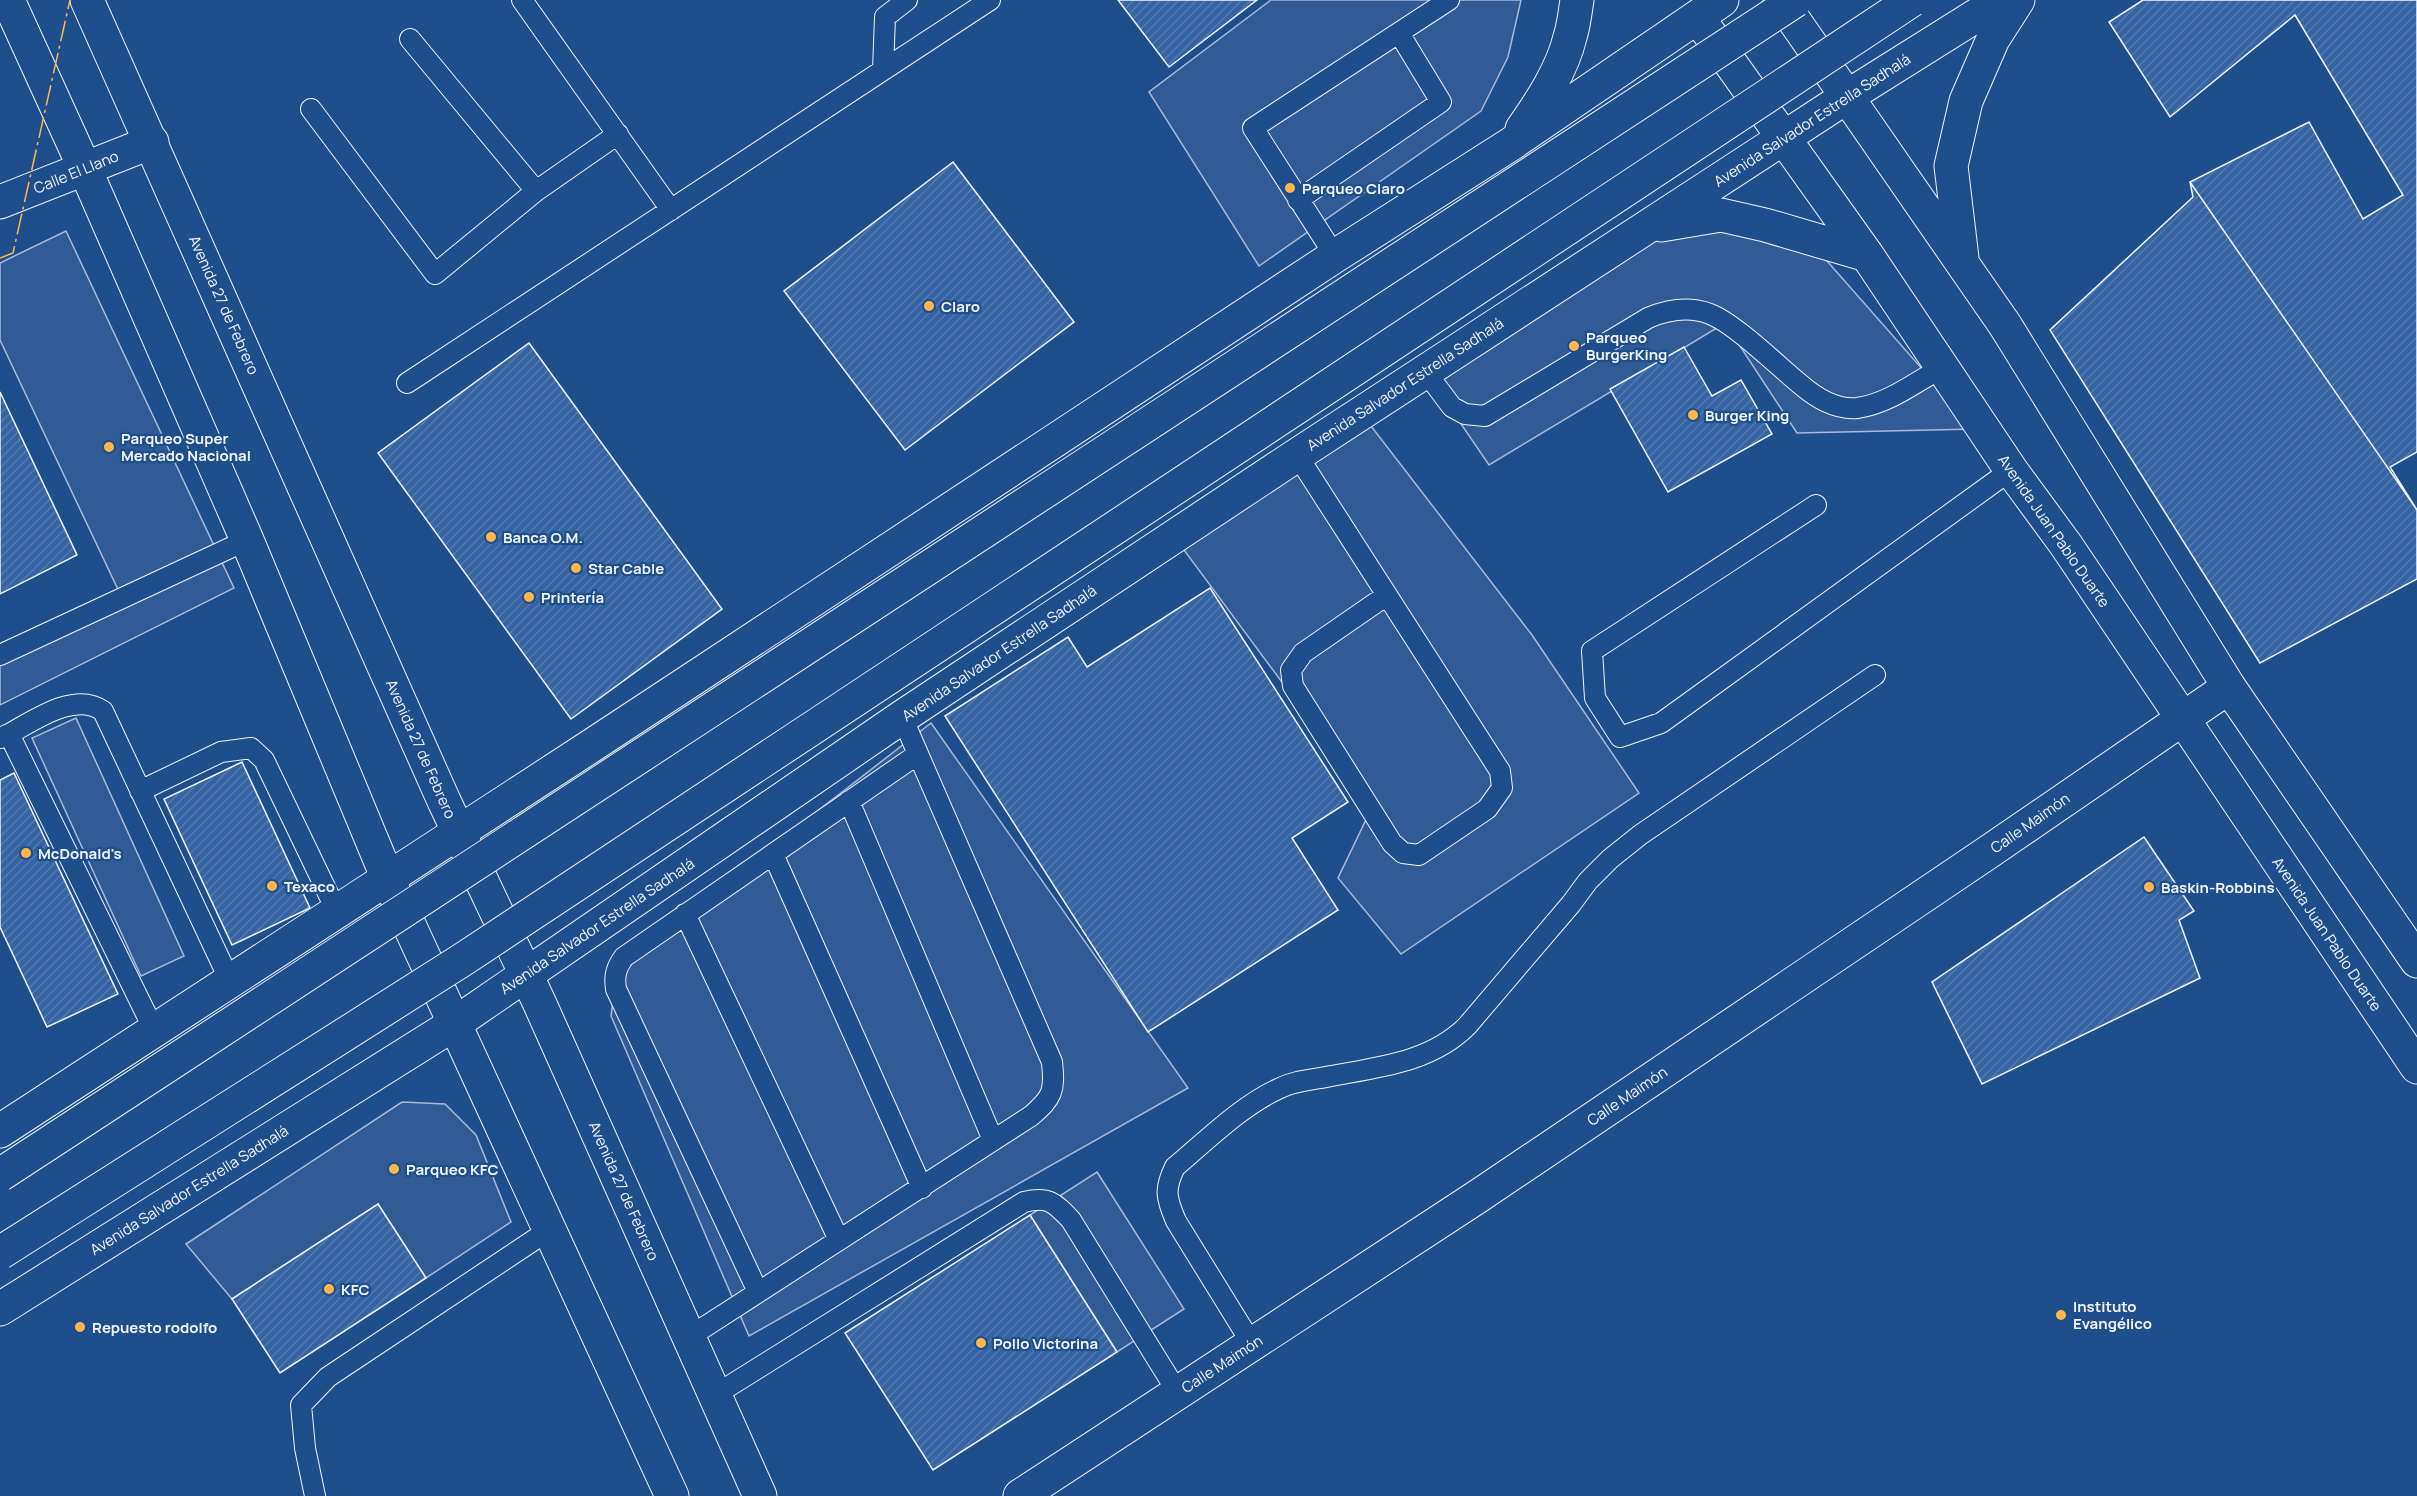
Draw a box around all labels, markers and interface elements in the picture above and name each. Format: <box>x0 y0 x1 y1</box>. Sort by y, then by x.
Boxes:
street label: Avenida Salvador Estrella Sadhalá <box>1710 48 1914 192</box>
street label: Calle El Llano <box>30 145 122 199</box>
place label: Parqueo Claro <box>1302 178 1405 199</box>
marker: Parqueo Claro <box>1283 181 1297 195</box>
street label: Avenida 27 de Febrero <box>184 232 264 378</box>
place label: Claro <box>941 296 980 317</box>
marker: Claro <box>922 299 936 313</box>
street label: Avenida Salvador Estrella Sadhalá <box>1303 312 1507 456</box>
place label: Parqueo BurgerKing <box>1586 327 1667 365</box>
marker: Parqueo BurgerKing <box>1567 339 1581 353</box>
place label: Burger King <box>1705 405 1789 426</box>
marker: Burger King <box>1686 408 1700 422</box>
place label: Parqueo Super Mercado Nacional <box>121 428 251 466</box>
marker: Parqueo Super Mercado Nacional <box>102 440 116 454</box>
street label: Avenida Juan Pablo Duarte <box>1993 450 2115 612</box>
place label: Banca O.M. <box>503 527 583 548</box>
marker: Banca O.M. <box>484 530 498 544</box>
place label: Star Cable <box>588 558 664 579</box>
marker: Star Cable <box>569 561 583 575</box>
street label: Avenida Salvador Estrella Sadhalá <box>898 580 1100 726</box>
place label: Printería <box>541 587 604 608</box>
marker: Printería <box>522 590 536 604</box>
street label: Avenida 27 de Febrero <box>381 676 461 822</box>
street label: Calle Maimón <box>1986 788 2074 858</box>
place label: McDonald's <box>38 843 122 864</box>
marker: McDonald's <box>19 846 33 860</box>
street label: Avenida Salvador Estrella Sadhalá <box>496 853 698 999</box>
street label: Avenida Juan Pablo Duarte <box>2267 853 2387 1016</box>
place label: Texaco <box>284 876 335 897</box>
place label: Baskin-Robbins <box>2161 877 2275 898</box>
marker: Texaco <box>265 879 279 893</box>
marker: Baskin-Robbins <box>2142 880 2156 894</box>
street label: Calle Maimón <box>1583 1061 1671 1131</box>
street label: Avenida 27 de Febrero <box>584 1118 664 1264</box>
street label: Avenida Salvador Estrella Sadhalá <box>86 1120 292 1260</box>
place label: Parqueo KFC <box>406 1159 499 1180</box>
marker: Parqueo KFC <box>387 1162 401 1176</box>
place label: KFC <box>341 1279 370 1300</box>
marker: KFC <box>322 1282 336 1296</box>
place label: Instituto Evangélico <box>2073 1296 2152 1334</box>
marker: Instituto Evangélico <box>2054 1308 2068 1322</box>
place label: Repuesto rodolfo <box>92 1317 217 1338</box>
marker: Repuesto rodolfo <box>73 1320 87 1334</box>
street label: Calle Maimón <box>1177 1330 1267 1398</box>
place label: Pollo Victorina <box>993 1333 1098 1354</box>
marker: Pollo Victorina <box>974 1336 988 1350</box>

